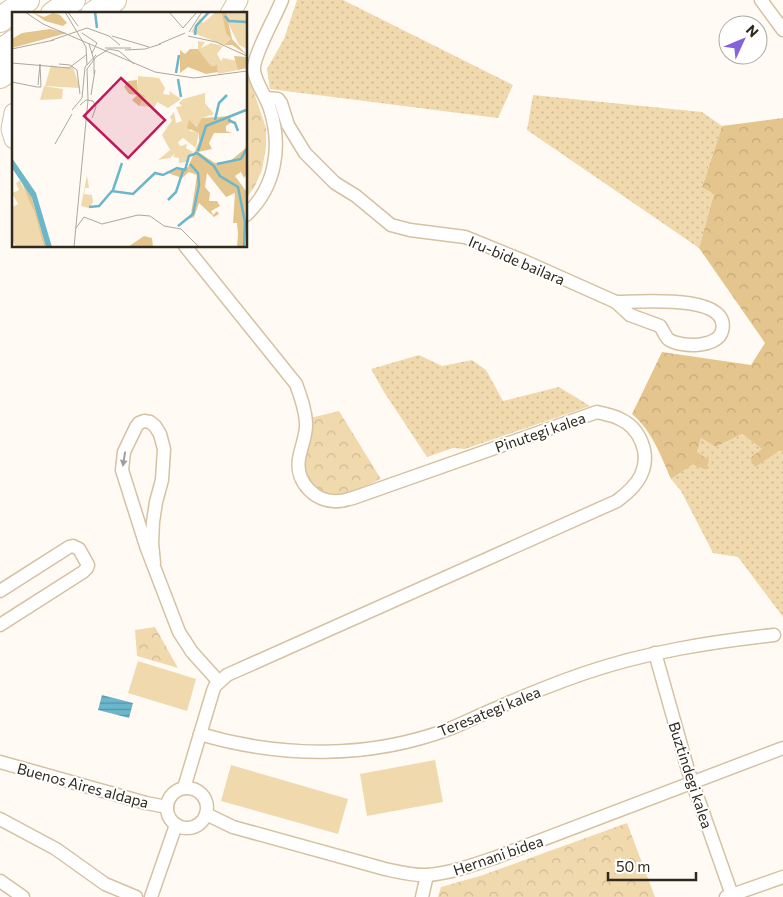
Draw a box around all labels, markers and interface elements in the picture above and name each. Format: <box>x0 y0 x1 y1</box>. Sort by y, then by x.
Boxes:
inset map <box>12 12 248 248</box>
north arrow <box>718 15 768 65</box>
text: N <box>743 21 762 40</box>
street label: Iru-bide bailara <box>466 232 568 288</box>
street label: Pinutegi kalea <box>492 408 588 456</box>
one-way arrow <box>119 451 127 467</box>
street label: Teresategi kalea <box>435 682 543 740</box>
street label: Buztindegi kalea <box>665 719 717 831</box>
street label: Buenos Aires aldapa <box>15 759 151 811</box>
street label: Hernani bidea <box>451 831 545 879</box>
scale bar <box>608 850 696 882</box>
text: 50 m <box>616 857 650 875</box>

